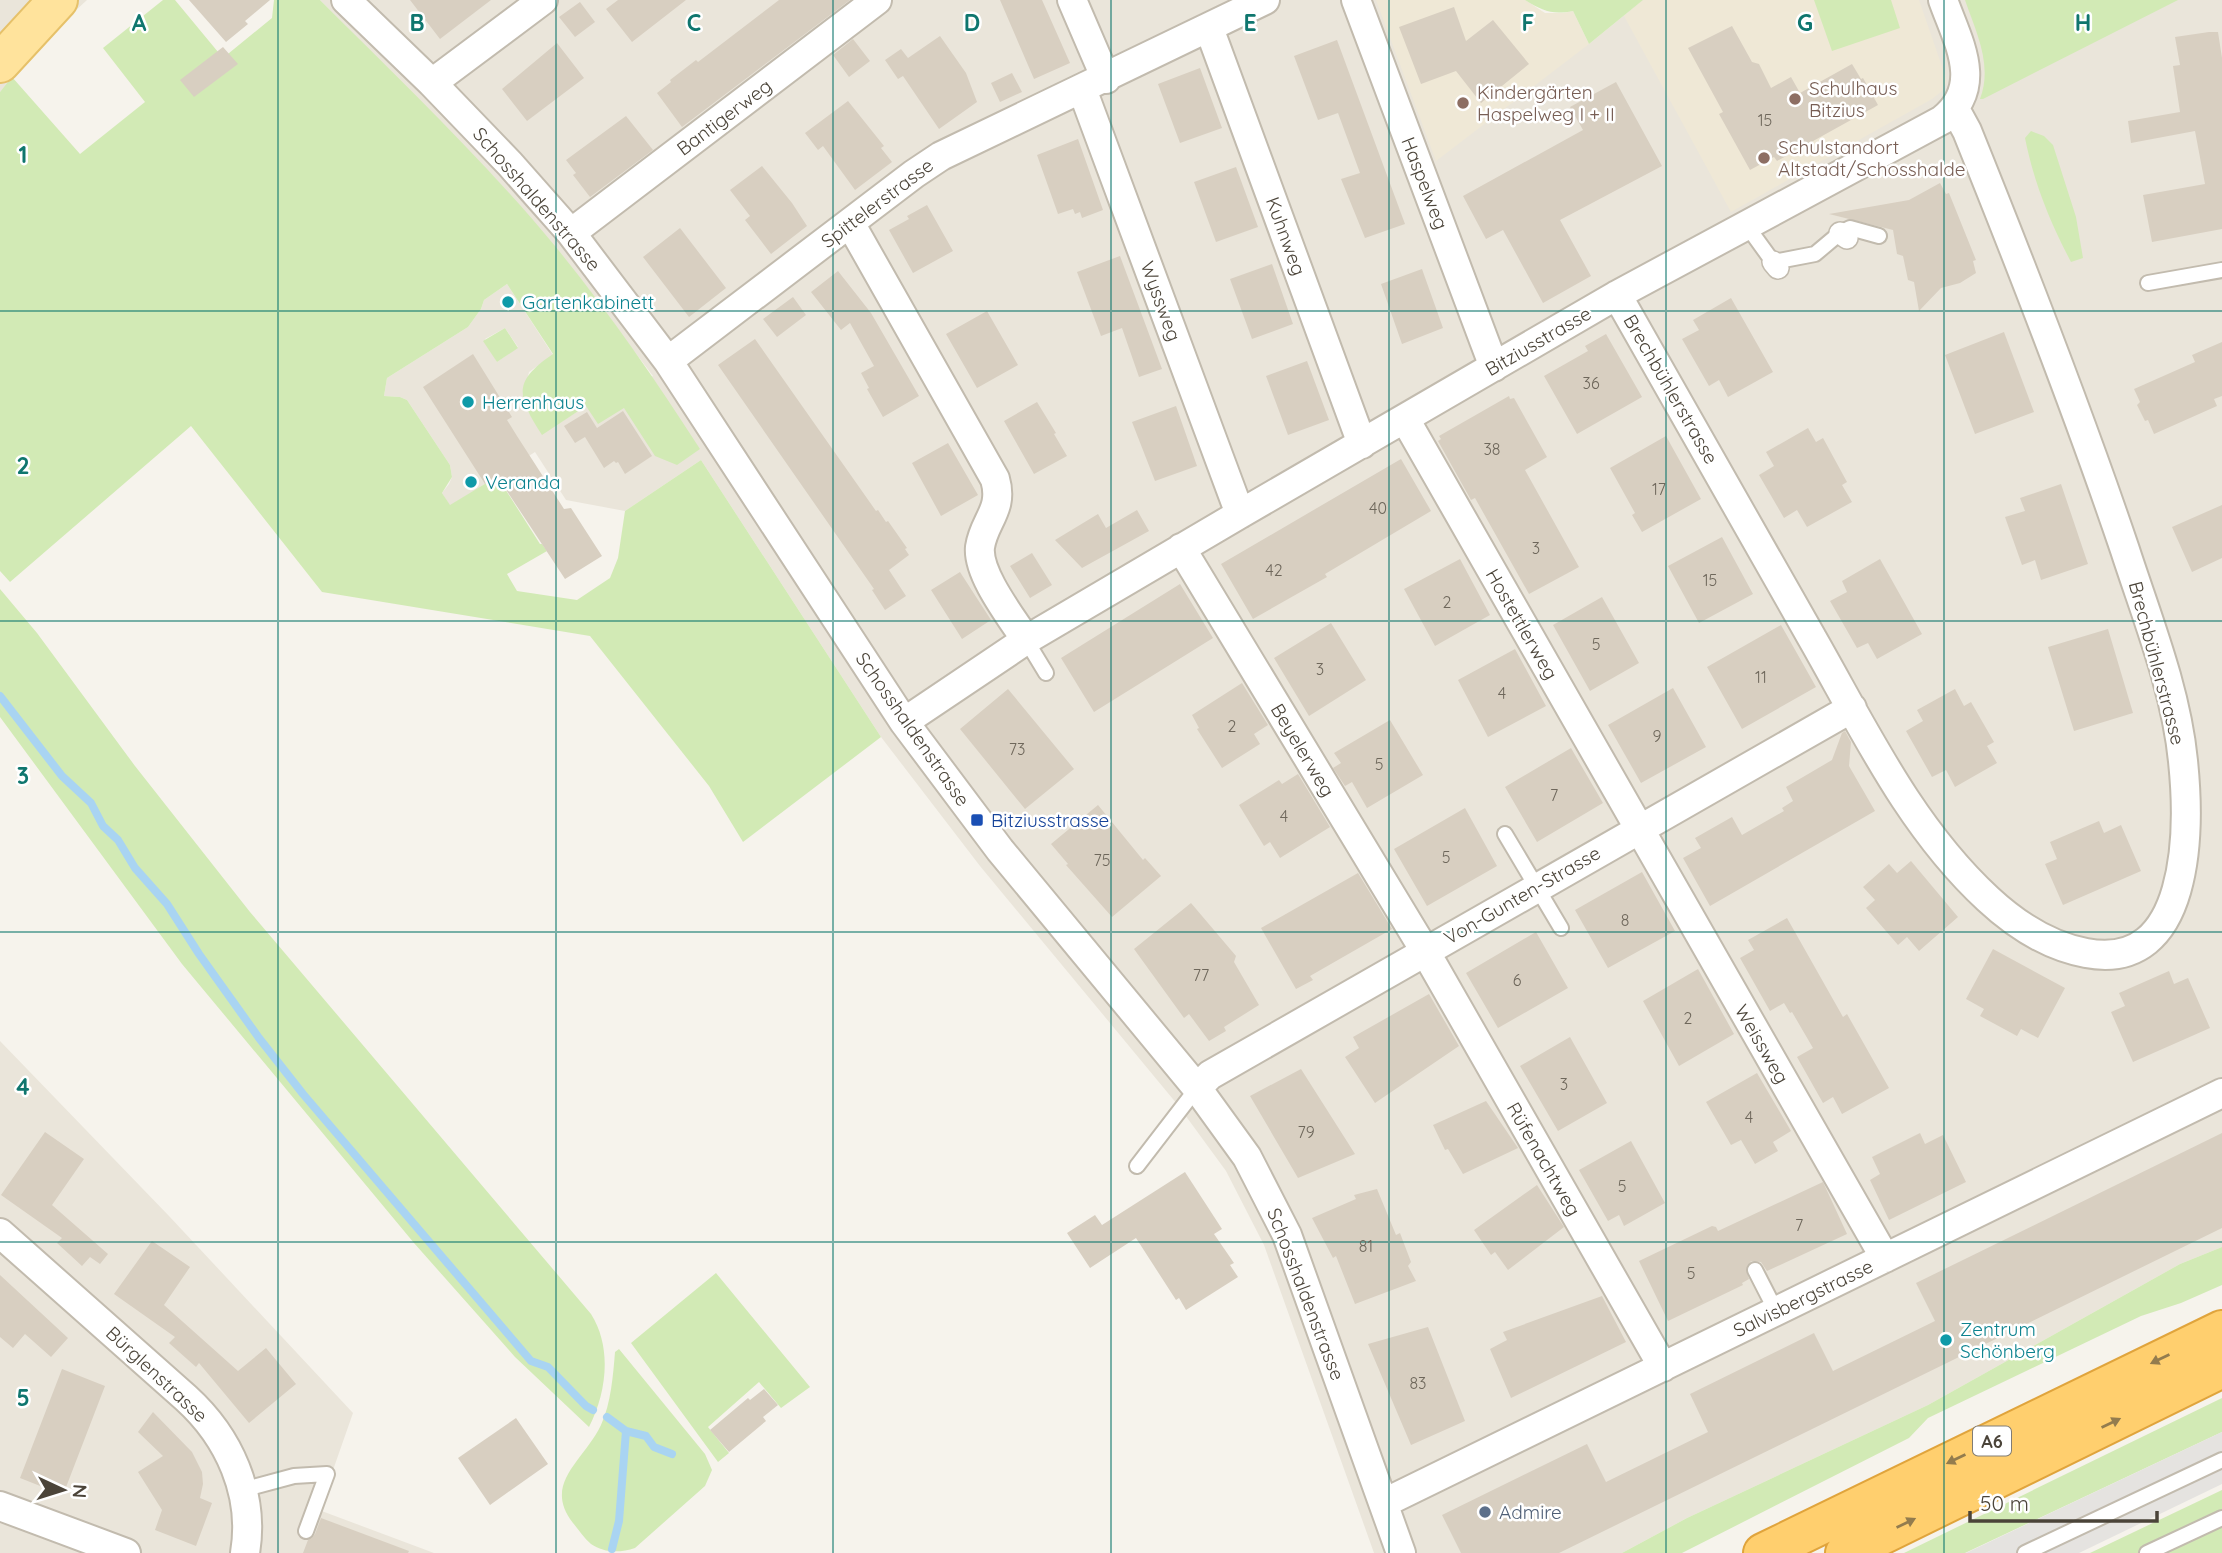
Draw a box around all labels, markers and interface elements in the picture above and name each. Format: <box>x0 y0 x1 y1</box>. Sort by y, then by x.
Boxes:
text: A <box>132 8 147 37</box>
text: B <box>409 8 425 37</box>
text: C <box>687 8 701 37</box>
text: D <box>964 8 980 37</box>
text: E <box>1243 8 1257 37</box>
text: F <box>1522 8 1534 37</box>
text: G <box>1797 8 1813 37</box>
text: H <box>2075 8 2091 37</box>
street label: Bantigerweg <box>672 74 776 160</box>
place label: Schulhaus Bitzius <box>1809 76 1897 122</box>
place label: Kindergärten Haspelweg I + II <box>1477 80 1615 126</box>
marker: Schulhaus Bitzius <box>1787 91 1803 107</box>
marker: Kindergärten Haspelweg I + II <box>1455 95 1471 111</box>
house number: 15 <box>1758 110 1772 130</box>
street label: Schosshaldenstrasse <box>468 122 606 276</box>
street label: Haspelweg <box>1396 133 1454 233</box>
place label: Schulstandort Altstadt/Schosshalde <box>1778 135 1966 181</box>
text: 1 <box>19 140 27 169</box>
marker: Schulstandort Altstadt/Schosshalde <box>1756 150 1772 166</box>
street label: Spittelerstrasse <box>816 153 938 253</box>
street label: Kuhnweg <box>1261 193 1311 279</box>
street label: Wyssweg <box>1135 258 1187 344</box>
place label: Gartenkabinett <box>522 290 654 314</box>
marker: Gartenkabinett <box>500 294 516 310</box>
street label: Bitziusstrasse <box>1481 301 1595 381</box>
street label: Brechbühlerstrasse <box>1618 310 1724 468</box>
house number: 36 <box>1583 373 1600 393</box>
place label: Herrenhaus <box>482 390 584 414</box>
marker: Herrenhaus <box>460 394 476 410</box>
house number: 38 <box>1483 439 1501 459</box>
text: 2 <box>16 451 30 480</box>
place label: Veranda <box>485 470 561 494</box>
marker: Veranda <box>463 474 479 490</box>
house number: 17 <box>1652 479 1666 499</box>
house number: 40 <box>1369 498 1387 518</box>
house number: 3 <box>1532 538 1540 558</box>
house number: 42 <box>1265 560 1283 580</box>
street label: Hostettlerweg <box>1481 564 1563 684</box>
house number: 15 <box>1703 570 1717 590</box>
street label: Brechbühlerstrasse <box>2124 579 2190 747</box>
house number: 2 <box>1443 592 1452 612</box>
house number: 5 <box>1592 634 1600 654</box>
street label: Schosshaldenstrasse <box>851 647 975 811</box>
house number: 3 <box>1316 659 1324 679</box>
house number: 11 <box>1755 667 1767 687</box>
house number: 4 <box>1498 683 1506 703</box>
street label: Beyelerweg <box>1266 699 1340 801</box>
house number: 2 <box>1228 716 1237 736</box>
house number: 9 <box>1653 726 1662 746</box>
house number: 73 <box>1009 739 1025 759</box>
house number: 5 <box>1375 754 1383 774</box>
text: 3 <box>17 761 29 790</box>
house number: 7 <box>1550 785 1558 805</box>
house number: 4 <box>1280 806 1288 826</box>
place label: Bitziusstrasse <box>991 808 1109 832</box>
marker: Bitziusstrasse <box>969 812 985 828</box>
street label: Von-Gunten-Strasse <box>1439 840 1605 950</box>
house number: 5 <box>1442 847 1450 867</box>
house number: 75 <box>1094 850 1110 870</box>
house number: 8 <box>1621 910 1629 930</box>
house number: 77 <box>1193 965 1209 985</box>
house number: 6 <box>1513 970 1522 990</box>
street label: Weissweg <box>1730 1000 1794 1088</box>
house number: 2 <box>1684 1008 1693 1028</box>
text: 4 <box>16 1072 30 1101</box>
house number: 3 <box>1560 1074 1568 1094</box>
street label: Rüfenachtweg <box>1502 1098 1586 1220</box>
house number: 4 <box>1745 1107 1753 1127</box>
house number: 79 <box>1297 1122 1315 1142</box>
house number: 5 <box>1618 1176 1626 1196</box>
street label: Schosshaldenstrasse <box>1262 1204 1350 1384</box>
house number: 7 <box>1795 1215 1803 1235</box>
house number: 81 <box>1359 1236 1373 1256</box>
street label: Salvisbergstrasse <box>1729 1254 1877 1342</box>
house number: 5 <box>1687 1263 1695 1283</box>
place label: Zentrum Schönberg <box>1960 1317 2055 1363</box>
street label: Bürglenstrasse <box>101 1321 213 1427</box>
marker: Zentrum Schönberg <box>1938 1332 1954 1348</box>
one-way arrow <box>2150 1354 2171 1365</box>
house number: 83 <box>1409 1373 1427 1393</box>
text: 5 <box>16 1383 30 1412</box>
one-way arrow <box>2101 1417 2121 1429</box>
road number: A6 <box>1973 1426 2011 1456</box>
one-way arrow <box>1946 1453 1966 1464</box>
north arrow <box>28 1455 98 1525</box>
scale bar <box>1970 1480 2157 1524</box>
text: N <box>68 1483 92 1499</box>
text: 50 m <box>1980 1490 2029 1516</box>
place label: Admire <box>1499 1500 1562 1524</box>
marker: Admire <box>1477 1504 1493 1520</box>
one-way arrow <box>1896 1517 1916 1529</box>

